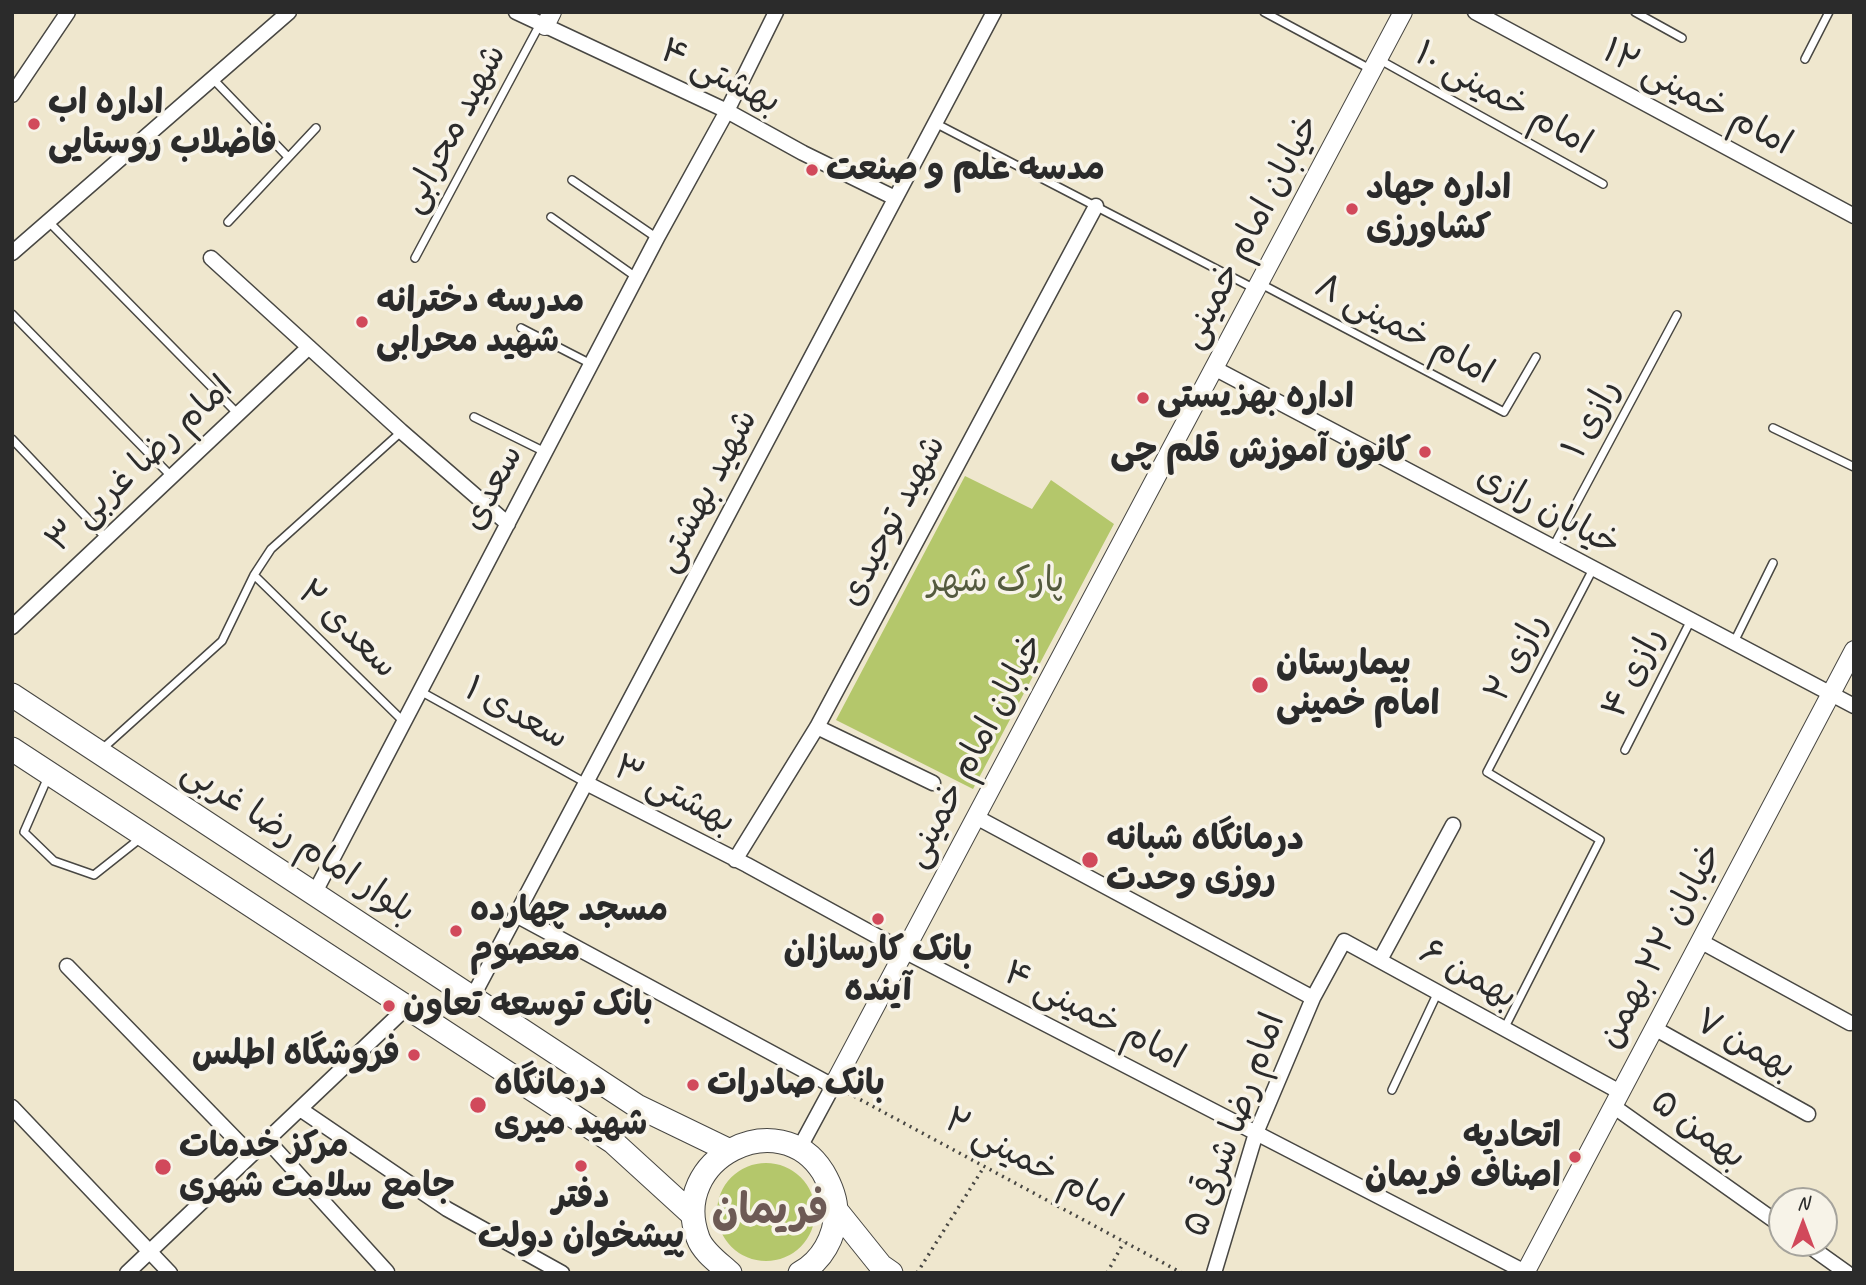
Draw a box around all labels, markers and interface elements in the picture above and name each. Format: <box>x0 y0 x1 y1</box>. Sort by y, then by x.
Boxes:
street label: بهشتی ۴ <box>653 30 787 124</box>
street label: امام خمینی ۱۲ <box>1595 30 1799 166</box>
street label: امام خمینی ۱۰ <box>1407 33 1599 165</box>
street label: شهید محرابی <box>392 37 516 221</box>
place label: اداره اب فاضلاب روستایی <box>48 83 277 165</box>
street label: خیابان امام خمینی <box>1172 108 1330 356</box>
marker: اداره اب فاضلاب روستایی <box>26 116 42 132</box>
place label: مدسه علم و صنعت <box>826 149 1105 191</box>
marker: مدسه علم و صنعت <box>804 162 820 178</box>
place label: اداره جهاد کشاورزی <box>1366 168 1511 250</box>
marker: اداره جهاد کشاورزی <box>1344 201 1360 217</box>
street label: امام خمینی ۸ <box>1307 265 1501 395</box>
place label: مدرسه دخترانه شهید محرابی <box>376 281 585 363</box>
marker: مدرسه دخترانه شهید محرابی <box>354 314 370 330</box>
street label: امام رضا غربی ۳ <box>38 368 242 562</box>
street label: رازی ۱ <box>1554 373 1630 465</box>
place label: اداره بهزیستی <box>1157 377 1354 419</box>
marker: اداره بهزیستی <box>1135 390 1151 406</box>
street label: شهید بهشتی <box>647 403 767 579</box>
street label: شهید توحیدی <box>830 428 956 614</box>
place label: کانون آموزش قلم چی <box>1110 431 1411 473</box>
street label: سعدی <box>453 438 533 538</box>
marker: کانون آموزش قلم چی <box>1417 444 1433 460</box>
street label: خیابان رازی <box>1469 456 1627 566</box>
park label: پارک شهر <box>928 561 1064 603</box>
street label: سعدی ۲ <box>288 572 406 688</box>
street label: رازی ۲ <box>1476 607 1558 709</box>
street label: رازی ۴ <box>1593 620 1675 726</box>
street label: خیابان امام خمینی <box>896 627 1054 875</box>
place label: بیمارستان امام خمینی <box>1276 644 1440 726</box>
street label: سعدی ۱ <box>457 668 575 760</box>
marker: بیمارستان امام خمینی <box>1250 675 1270 695</box>
street label: بهشتی ۳ <box>606 747 742 843</box>
street label: بلوار امام رضا غربی <box>173 751 423 933</box>
place label: درمانگاه شبانه روزی وحدت <box>1106 819 1304 901</box>
street label: خیابان ۲۲ بهمن <box>1589 836 1733 1056</box>
marker: درمانگاه شبانه روزی وحدت <box>1080 850 1100 870</box>
place label: مسجد چهارده معصوم <box>470 890 668 972</box>
marker: بانک کارسازان آینده <box>870 911 886 927</box>
marker: مسجد چهارده معصوم <box>448 923 464 939</box>
place label: بانک کارسازان آینده <box>784 930 972 1012</box>
street label: بهمن ۶ <box>1412 931 1524 1019</box>
street label: امام خمینی ۴ <box>996 952 1192 1080</box>
place label: بانک توسعه تعاون <box>403 985 653 1027</box>
marker: بانک توسعه تعاون <box>381 998 397 1014</box>
street label: بهمن ۷ <box>1687 1000 1803 1090</box>
street label: امام رضا شرقی ۵ <box>1175 1007 1295 1243</box>
place label: فروشگاه اطلس <box>192 1034 400 1076</box>
marker: فروشگاه اطلس <box>406 1047 422 1063</box>
place label: درمانگاه شهید میری <box>494 1064 647 1146</box>
place label: بانک صادرات <box>707 1064 885 1106</box>
marker: بانک صادرات <box>685 1077 701 1093</box>
street label: بهمن ۵ <box>1642 1081 1754 1179</box>
marker: درمانگاه شهید میری <box>468 1095 488 1115</box>
street label: امام خمینی ۲ <box>937 1099 1129 1229</box>
place label: اتحادیه اصناف فریمان <box>1365 1116 1561 1198</box>
place label: مرکز خدمات جامع سلامت شهری <box>179 1126 455 1208</box>
marker: اتحادیه اصناف فریمان <box>1567 1149 1583 1165</box>
marker: مرکز خدمات جامع سلامت شهری <box>153 1157 173 1177</box>
marker: دفتر پیشخوان دولت <box>573 1158 589 1174</box>
place label: دفتر پیشخوان دولت <box>478 1177 684 1259</box>
district label: فریمان <box>712 1187 828 1237</box>
north arrow <box>1768 1187 1838 1257</box>
text: N <box>1797 1191 1809 1215</box>

